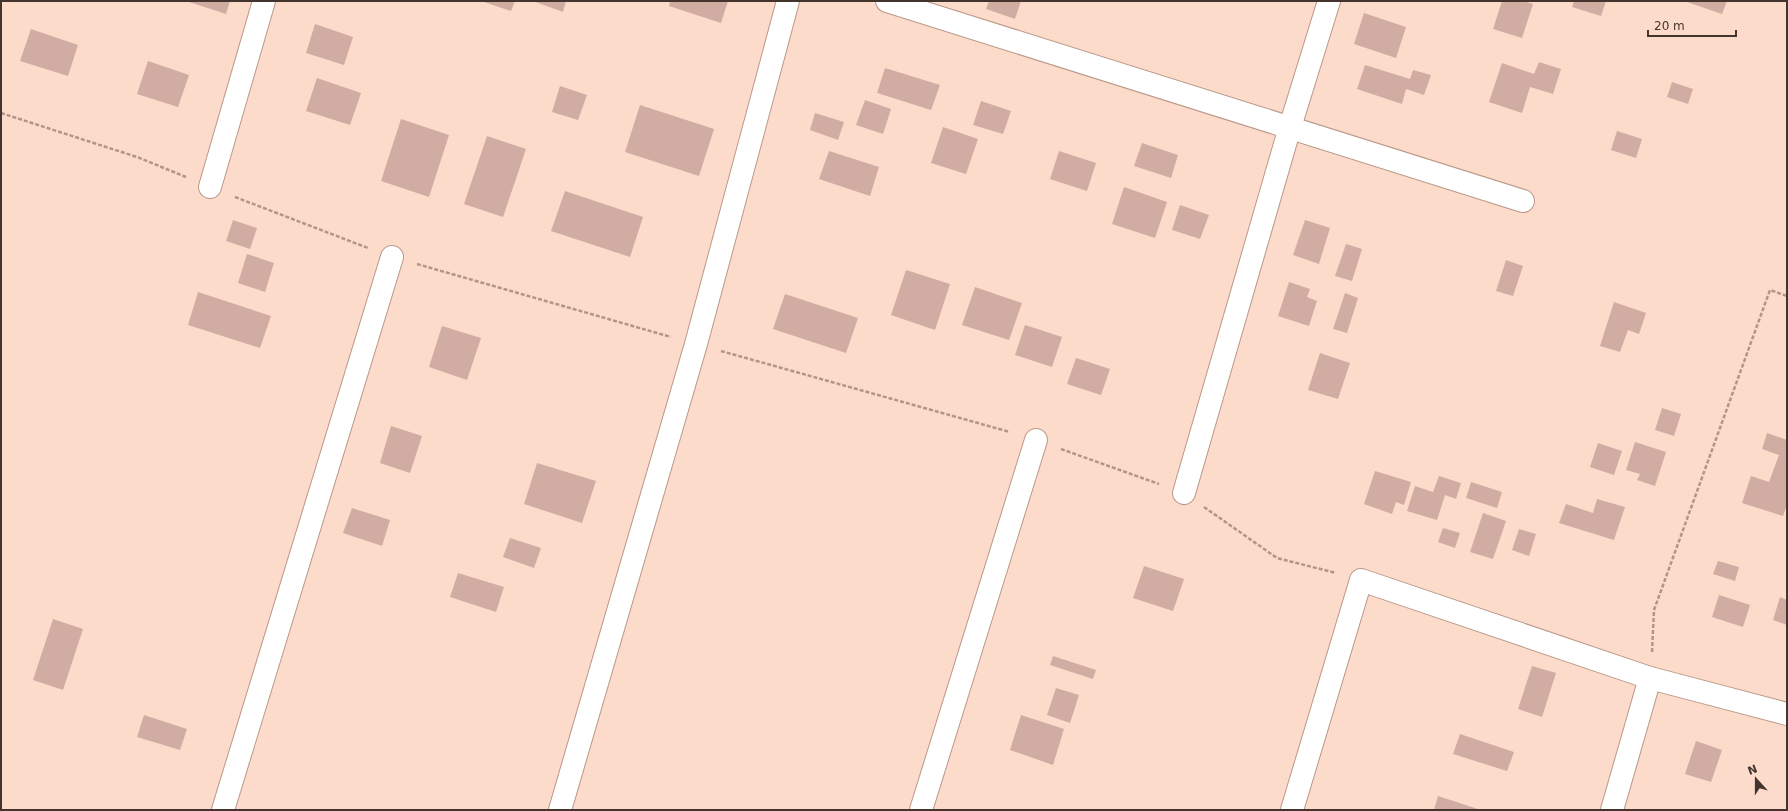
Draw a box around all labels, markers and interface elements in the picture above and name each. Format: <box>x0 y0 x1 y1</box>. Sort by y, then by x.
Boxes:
scale bar <box>1648 12 1736 38</box>
text: 20 m <box>1654 19 1685 33</box>
north arrow <box>1736 759 1776 799</box>
text: N <box>1746 762 1759 778</box>

